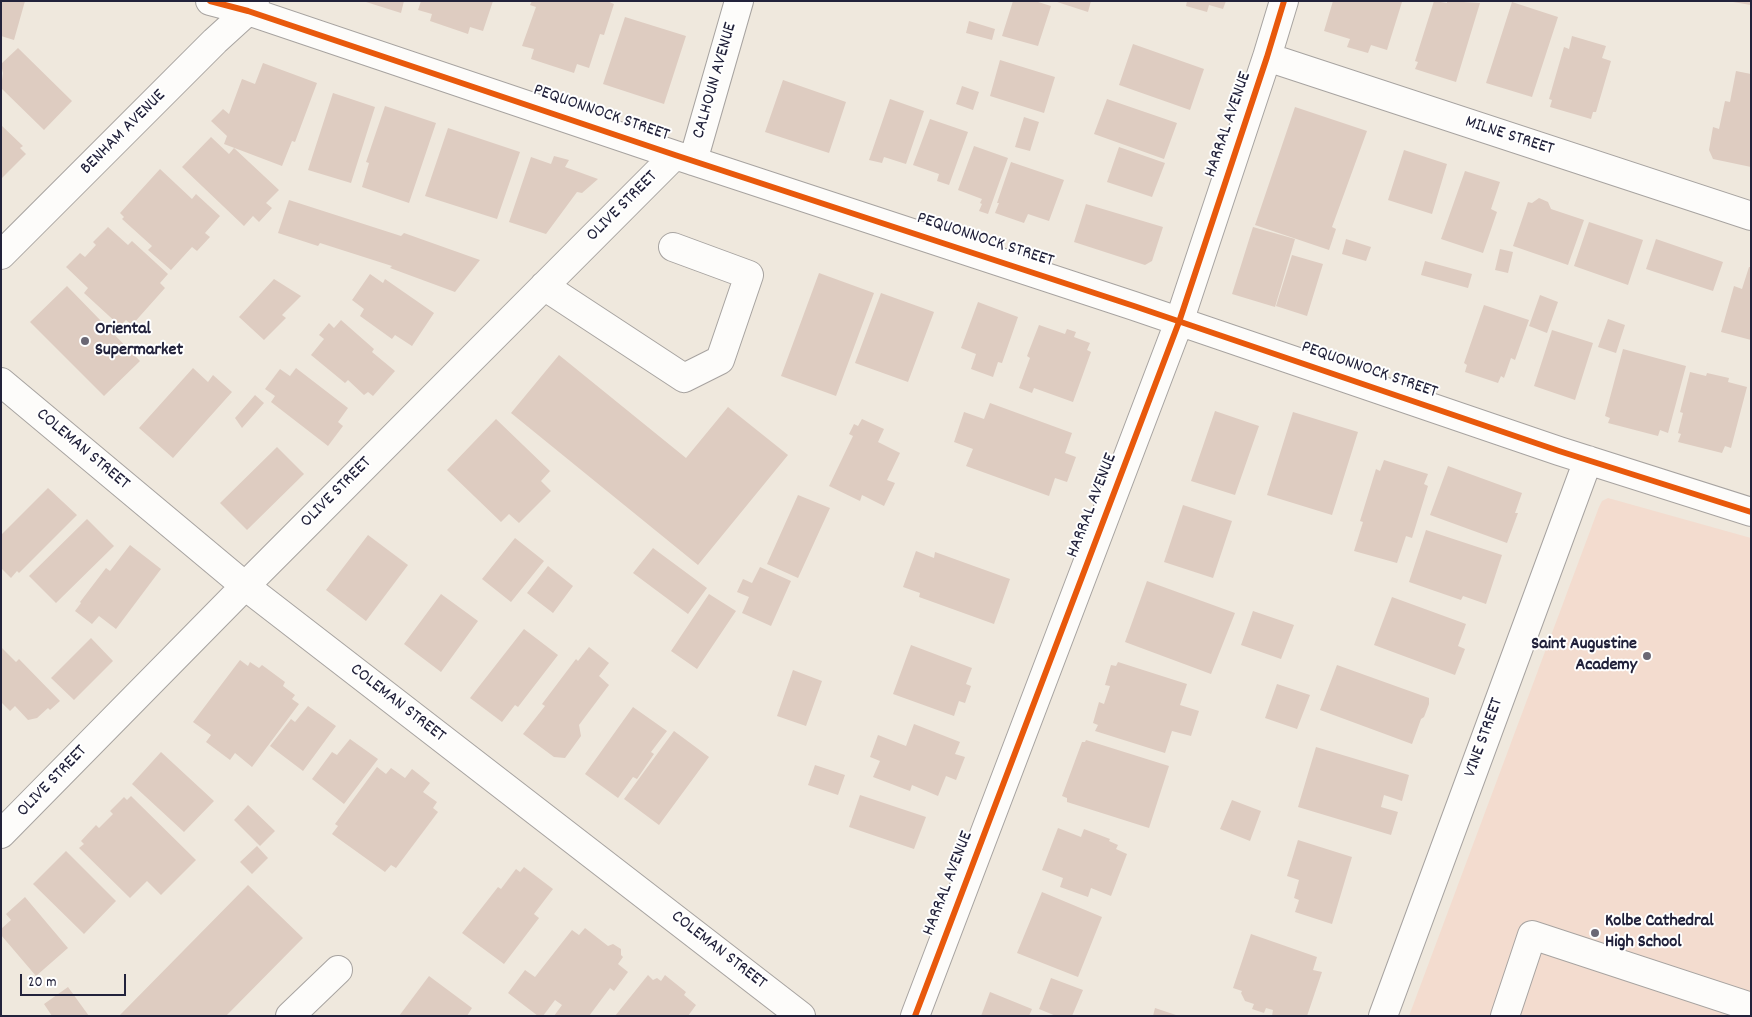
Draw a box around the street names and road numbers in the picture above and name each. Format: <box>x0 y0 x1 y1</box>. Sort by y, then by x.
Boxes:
street label: CALHOUN AVENUE <box>689 20 743 142</box>
street label: HARRAL AVENUE <box>1201 69 1257 181</box>
street label: PEQUONNOCK STREET <box>530 81 672 147</box>
street label: BENHAM AVENUE <box>77 86 171 180</box>
street label: MILNE STREET <box>1462 112 1556 162</box>
street label: OLIVE STREET <box>583 167 663 247</box>
street label: PEQUONNOCK STREET <box>914 209 1056 273</box>
street label: PEQUONNOCK STREET <box>1298 338 1440 404</box>
street label: COLEMAN STREET <box>31 405 133 495</box>
street label: HARRAL AVENUE <box>1063 451 1123 561</box>
street label: OLIVE STREET <box>297 453 377 533</box>
street label: COLEMAN STREET <box>345 660 449 748</box>
street label: VINE STREET <box>1461 695 1509 781</box>
street label: OLIVE STREET <box>13 742 93 822</box>
street label: HARRAL AVENUE <box>919 829 979 939</box>
street label: COLEMAN STREET <box>666 907 770 995</box>

